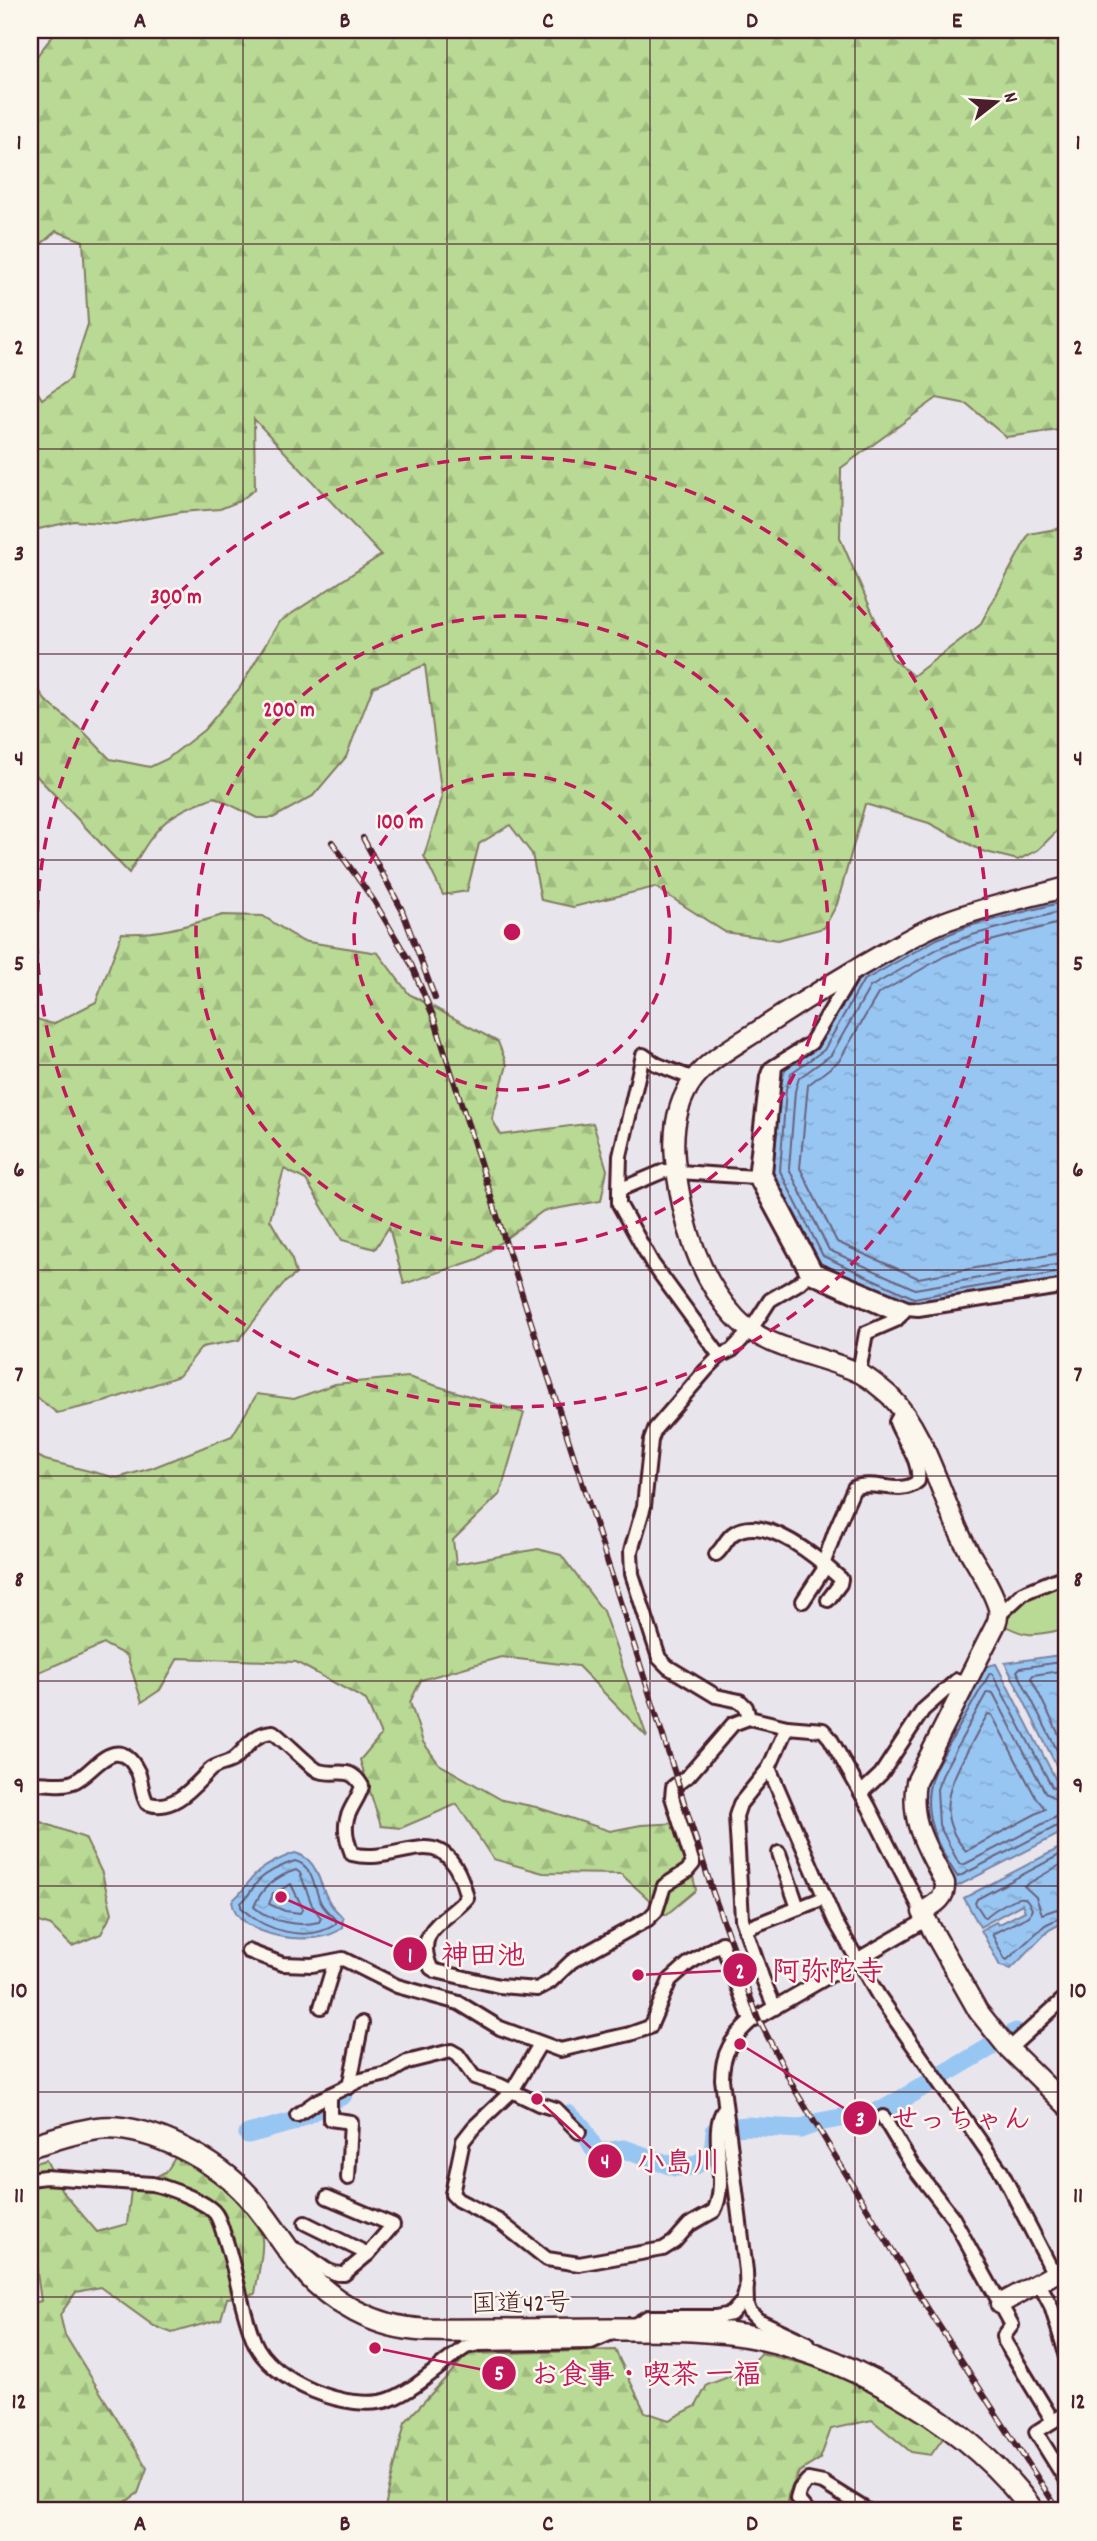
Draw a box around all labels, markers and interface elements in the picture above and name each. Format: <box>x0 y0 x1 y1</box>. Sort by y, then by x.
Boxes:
text: A <box>134 6 146 39</box>
text: B <box>340 6 351 39</box>
text: C <box>542 6 554 39</box>
text: D <box>746 6 758 39</box>
text: E <box>952 6 963 39</box>
north arrow <box>960 66 1030 136</box>
text: N <box>995 90 1023 106</box>
text: 1 <box>16 128 22 161</box>
text: 1 <box>1075 128 1081 161</box>
text: 2 <box>14 333 24 366</box>
text: 2 <box>1073 333 1083 366</box>
text: 3 <box>14 539 24 572</box>
text: 3 <box>1073 539 1083 572</box>
text: 300 m <box>150 584 202 614</box>
text: 200 m <box>263 697 315 727</box>
text: 4 <box>14 744 24 777</box>
text: 4 <box>1073 744 1083 777</box>
text: 100 m <box>377 809 423 839</box>
centre of rings <box>500 920 524 944</box>
text: 5 <box>14 949 24 982</box>
text: 5 <box>1073 949 1083 982</box>
text: 6 <box>13 1155 25 1188</box>
text: 6 <box>1072 1155 1084 1188</box>
text: 7 <box>15 1360 24 1393</box>
text: 7 <box>1074 1360 1083 1393</box>
text: 8 <box>14 1565 24 1598</box>
text: 8 <box>1073 1565 1083 1598</box>
text: 9 <box>14 1771 24 1804</box>
text: 9 <box>1073 1771 1083 1804</box>
callout: 神田池 <box>392 1930 539 1979</box>
text: 神田池 <box>441 1939 525 1979</box>
text: 1 <box>408 1943 412 1973</box>
callout: 阿弥陀寺 <box>723 1946 898 1995</box>
text: 阿弥陀寺 <box>772 1955 884 1995</box>
text: 2 <box>735 1959 745 1989</box>
text: 10 <box>10 1976 28 2009</box>
text: 10 <box>1069 1976 1087 2009</box>
callout: せっちゃん <box>842 2094 1045 2143</box>
text: せっちゃん <box>891 2103 1031 2143</box>
text: 3 <box>855 2107 865 2137</box>
callout: 小島川 <box>588 2137 735 2186</box>
text: 小島川 <box>637 2146 721 2186</box>
text: 4 <box>601 2149 609 2179</box>
text: 11 <box>14 2181 24 2214</box>
text: 11 <box>1073 2181 1083 2214</box>
street label: 国道42号 <box>471 2286 571 2325</box>
callout: お食事・喫茶 一福 <box>482 2349 775 2398</box>
text: お食事・喫茶 一福 <box>531 2358 761 2398</box>
text: 5 <box>494 2361 504 2391</box>
text: 12 <box>11 2387 27 2420</box>
text: 12 <box>1070 2387 1086 2420</box>
text: A <box>134 2509 146 2541</box>
text: B <box>340 2509 351 2541</box>
text: C <box>542 2509 554 2541</box>
text: D <box>746 2509 758 2541</box>
text: E <box>952 2509 963 2541</box>

